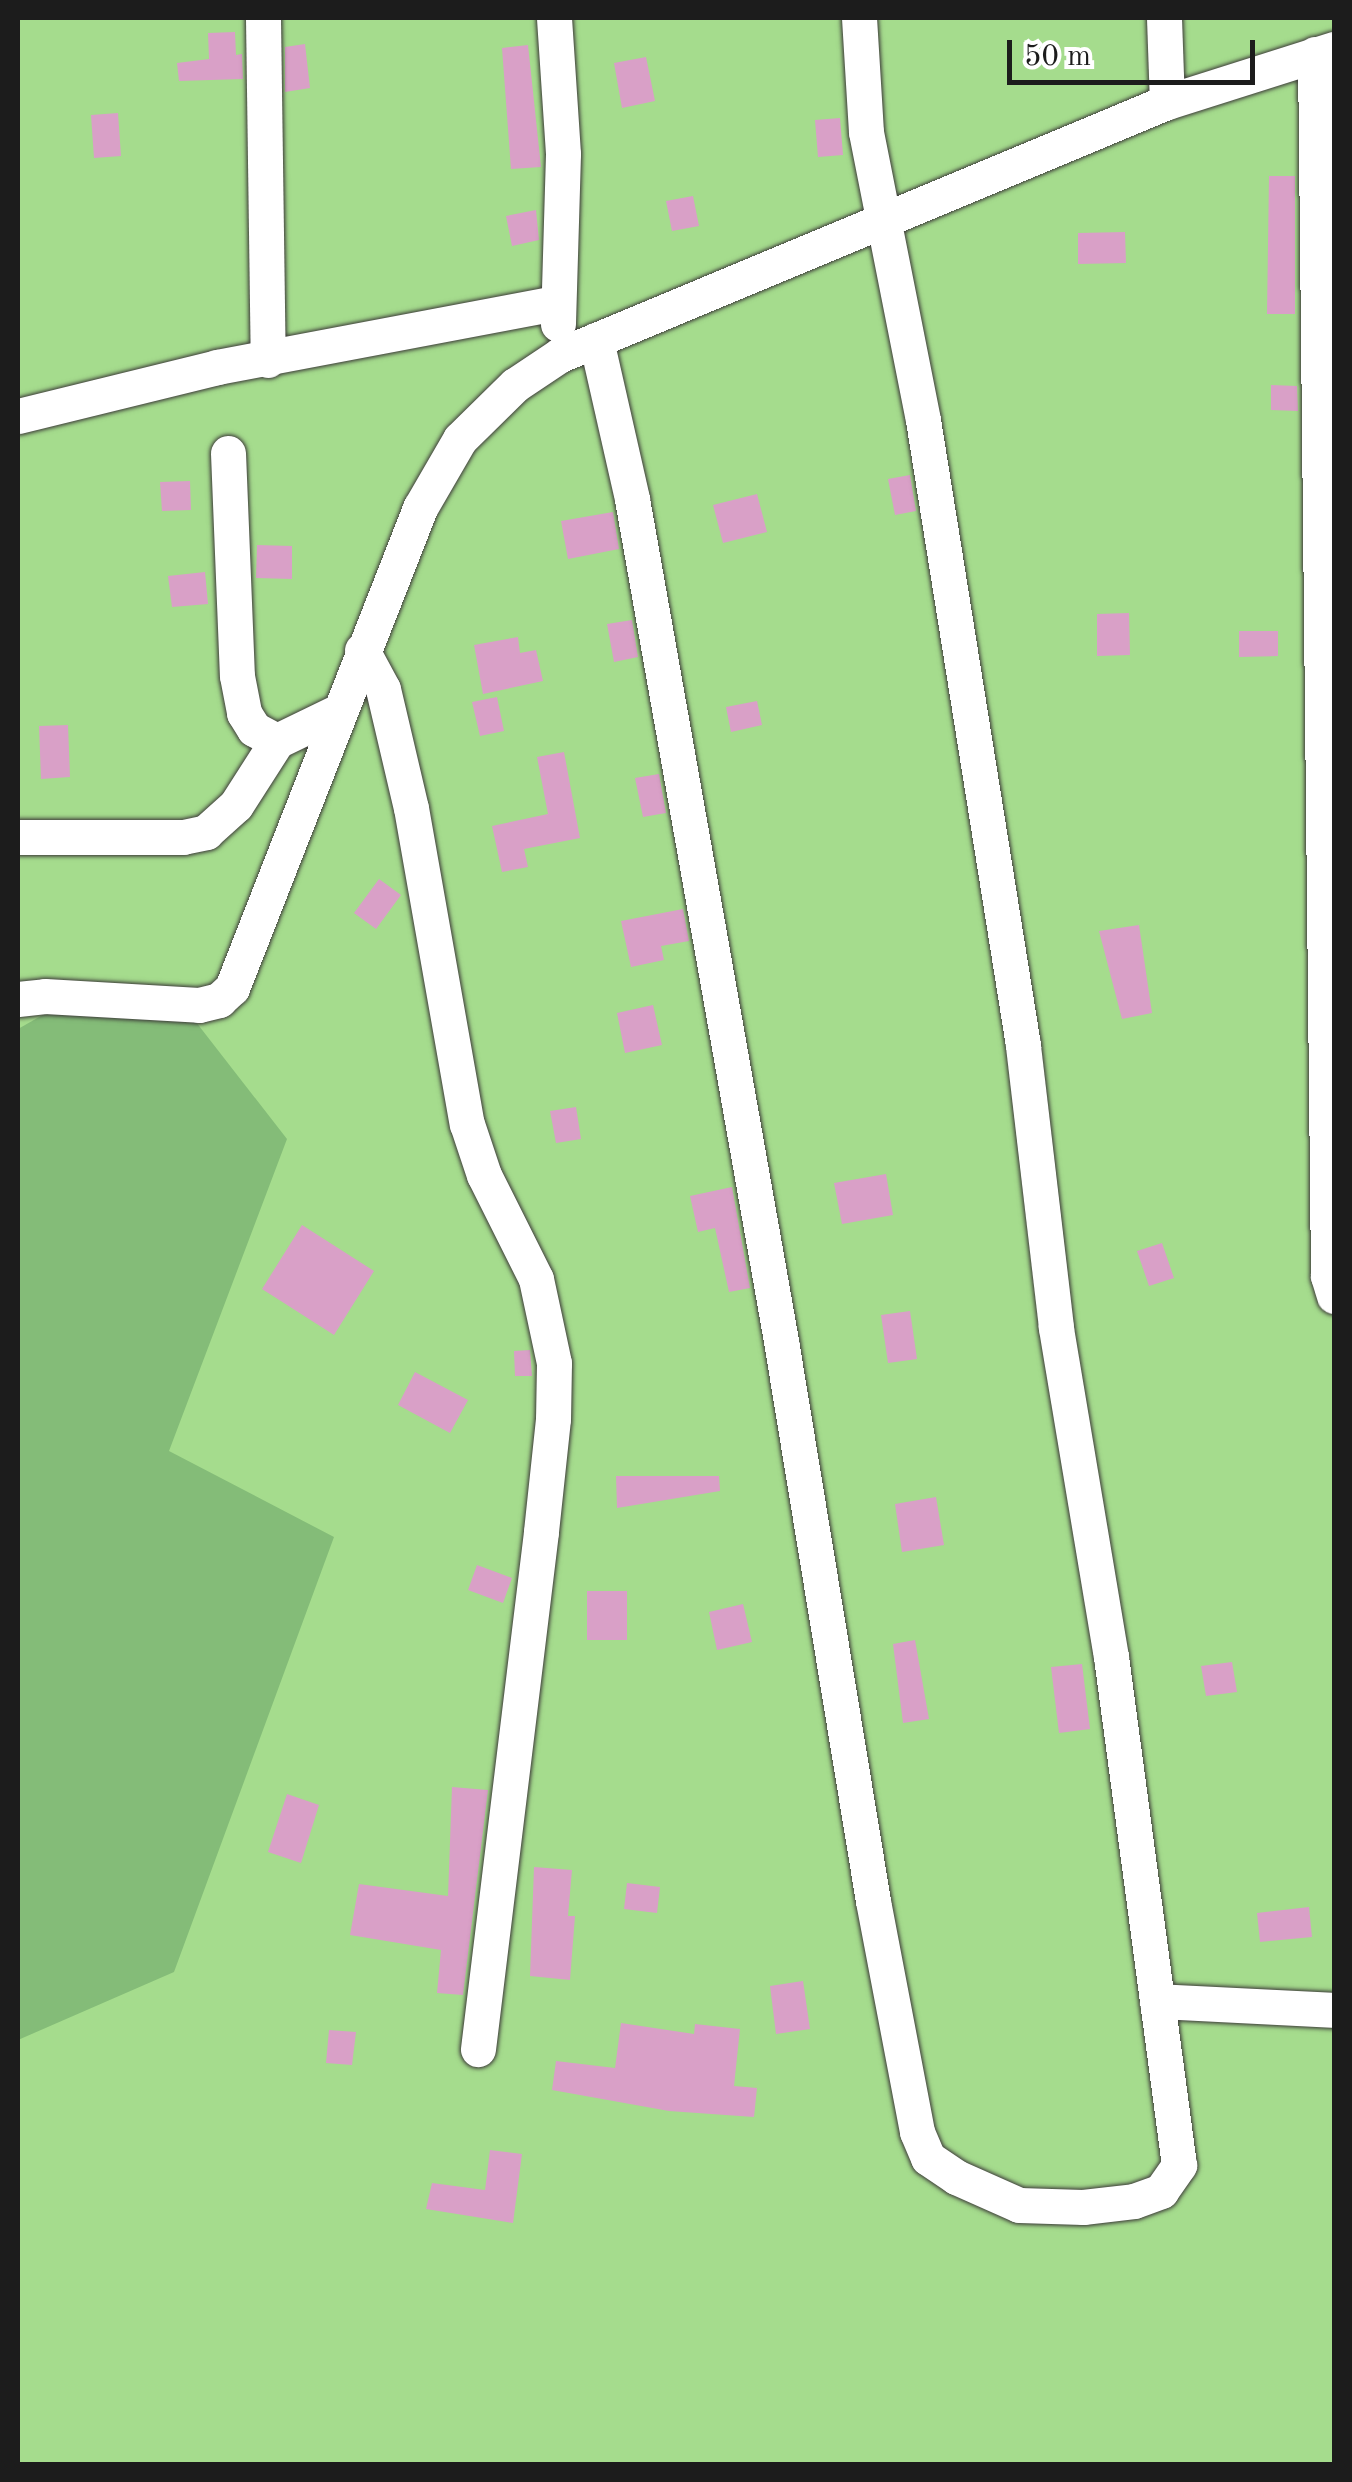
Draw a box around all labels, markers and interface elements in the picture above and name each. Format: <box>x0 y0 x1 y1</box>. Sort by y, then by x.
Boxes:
scale bar <box>1012 20 1260 82</box>
text: 50 m <box>1024 42 1091 72</box>

